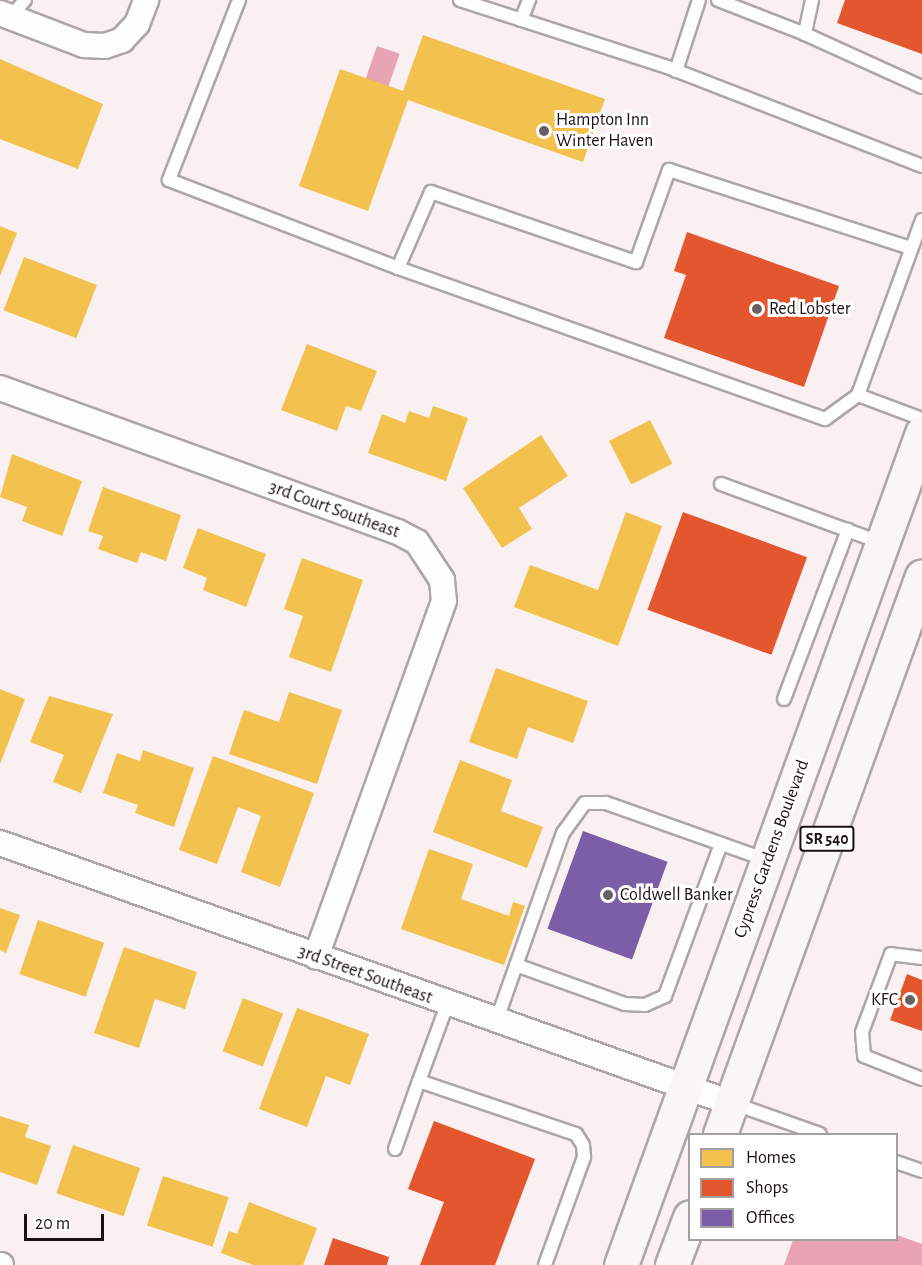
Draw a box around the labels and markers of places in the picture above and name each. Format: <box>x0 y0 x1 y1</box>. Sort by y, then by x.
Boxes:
place label: Hampton Inn Winter Haven <box>556 110 653 152</box>
marker: Hampton Inn Winter Haven <box>537 124 551 138</box>
place label: Red Lobster <box>769 298 851 320</box>
marker: Red Lobster <box>750 302 764 316</box>
place label: Coldwell Banker <box>620 884 733 906</box>
marker: Coldwell Banker <box>601 888 615 902</box>
place label: KFC <box>871 989 898 1011</box>
marker: KFC <box>903 993 917 1007</box>

